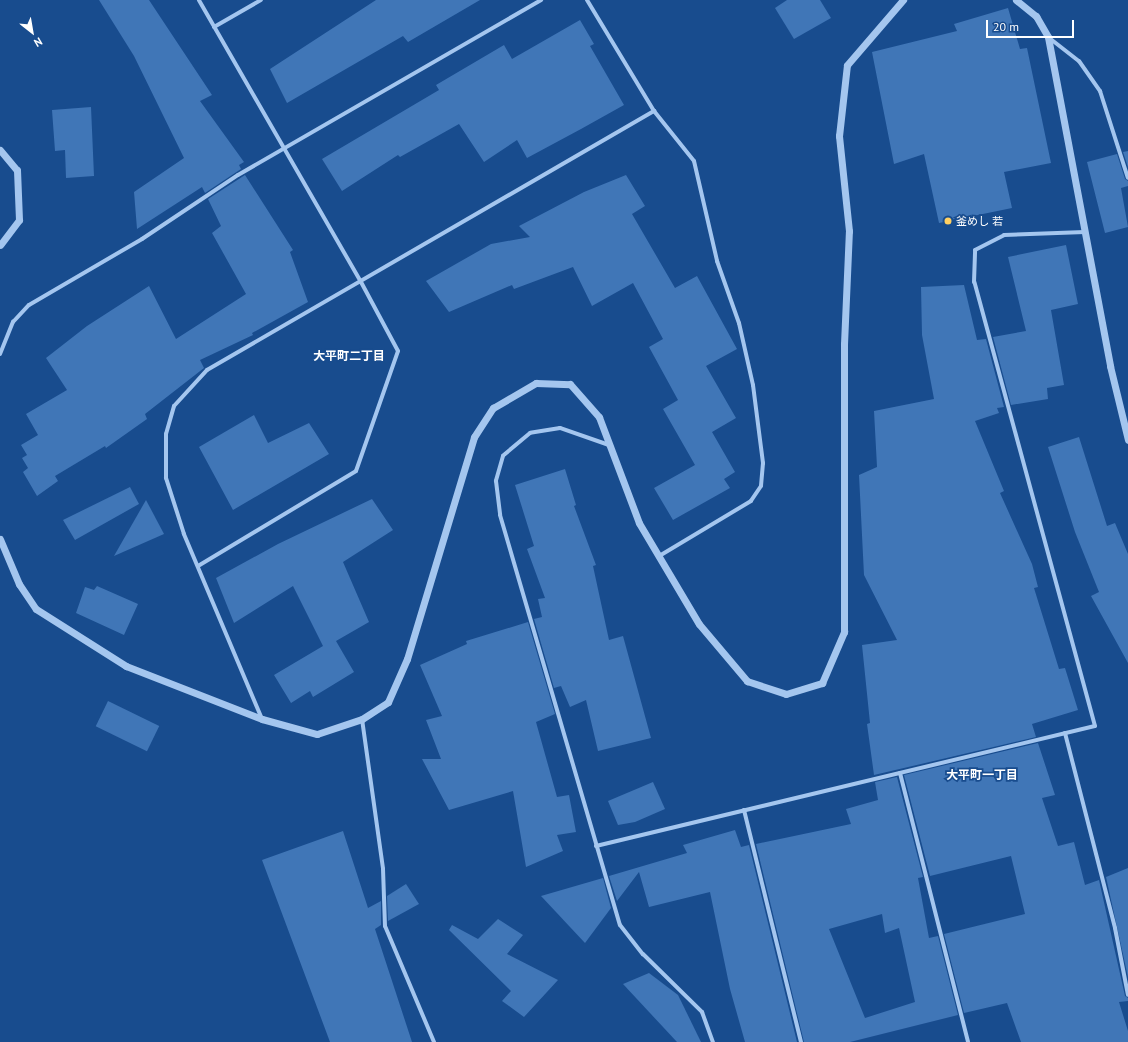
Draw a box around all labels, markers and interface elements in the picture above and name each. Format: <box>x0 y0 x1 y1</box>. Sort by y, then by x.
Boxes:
north arrow <box>12 12 52 52</box>
scale bar <box>988 12 1076 38</box>
text: 20 m <box>993 19 1019 34</box>
text: N <box>31 34 45 50</box>
place label: 釜めし 若 <box>956 214 1003 228</box>
marker: 釜めし 若 <box>943 216 953 226</box>
district label: 大平町二丁目 <box>313 349 385 363</box>
district label: 大平町一丁目 <box>946 768 1018 782</box>

